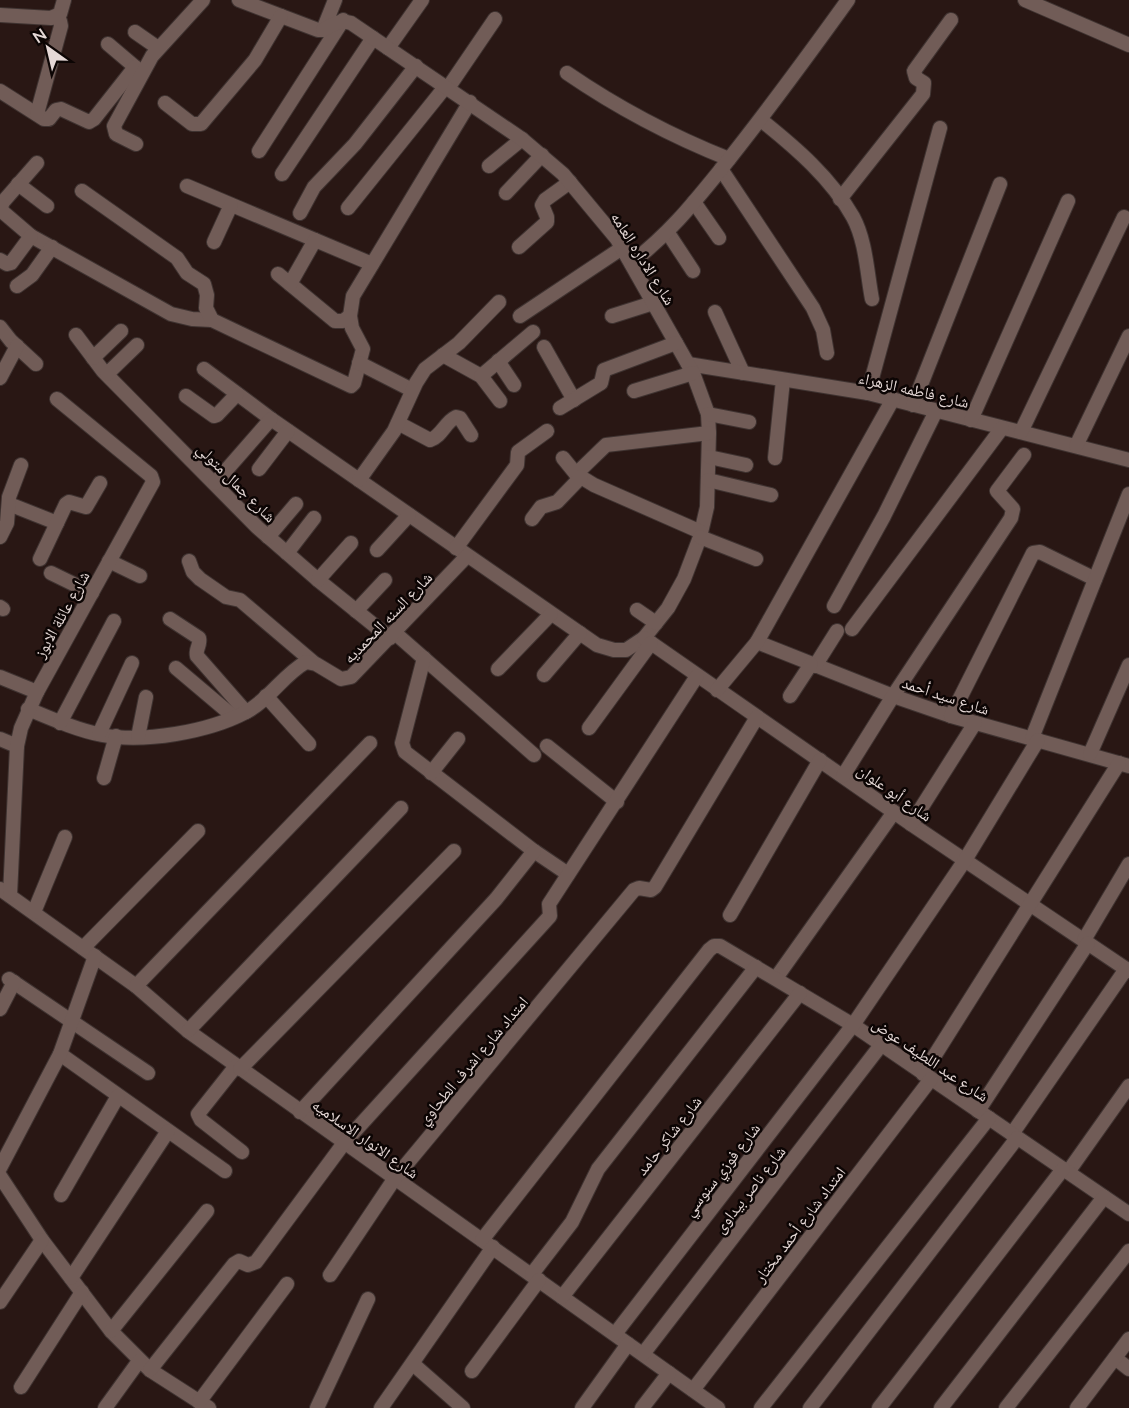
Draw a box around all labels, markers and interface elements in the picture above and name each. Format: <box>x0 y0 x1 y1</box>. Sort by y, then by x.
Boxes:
north arrow <box>18 18 78 78</box>
text: N <box>29 24 50 46</box>
street label: شارع الاداره العامه <box>606 208 680 309</box>
street label: شارع فاطمه الزهراء <box>856 367 971 413</box>
street label: شارع جمال متولي <box>191 439 280 528</box>
street label: شارع عائلة الابوز <box>29 567 94 663</box>
street label: شارع السنه المحمديه <box>339 567 437 668</box>
street label: شارع سيد أحمد <box>899 672 992 720</box>
street label: شارع أبو علوان <box>853 759 936 826</box>
street label: امتداد شارع اشرف الطحاوي <box>413 992 534 1130</box>
street label: شارع عبد اللطيف عوض <box>868 1013 993 1107</box>
street label: شارع شاكر حامد <box>631 1092 706 1180</box>
street label: شارع الانوار الاسلاميه <box>308 1094 423 1183</box>
street label: شارع فوزي سنوسي <box>679 1119 767 1222</box>
street label: شارع ناصر بيداوى <box>709 1142 790 1237</box>
street label: امتداد شارع أحمد مختار <box>749 1162 850 1288</box>

